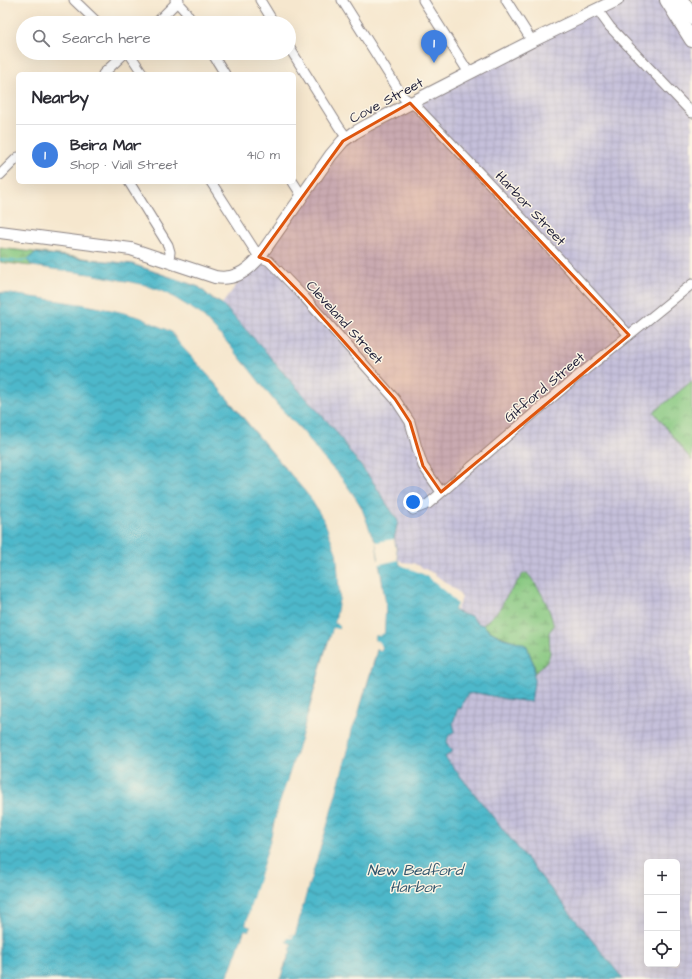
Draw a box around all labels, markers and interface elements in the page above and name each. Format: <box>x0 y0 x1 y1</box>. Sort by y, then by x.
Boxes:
search box <box>16 16 296 60</box>
icon: search <box>30 27 52 49</box>
text: Search here <box>62 28 151 49</box>
pin: 1 <box>421 30 447 63</box>
street label: Cove Street <box>346 73 427 129</box>
text: Nearby <box>32 86 89 110</box>
text: Beira Mar <box>70 135 141 156</box>
text: 1 <box>44 146 46 164</box>
text: 410 m <box>246 146 280 164</box>
text: Shop · Viall Street <box>70 156 178 174</box>
street label: Harbor Street <box>490 167 570 251</box>
street label: Cleveland Street <box>301 276 388 369</box>
street label: Gifford Street <box>500 348 590 428</box>
your location <box>403 492 423 512</box>
map controls <box>644 859 680 967</box>
button: + <box>644 859 680 895</box>
water label: New Bedford Harbor <box>367 860 466 898</box>
button: − <box>644 895 680 931</box>
button: locate <box>644 931 680 967</box>

